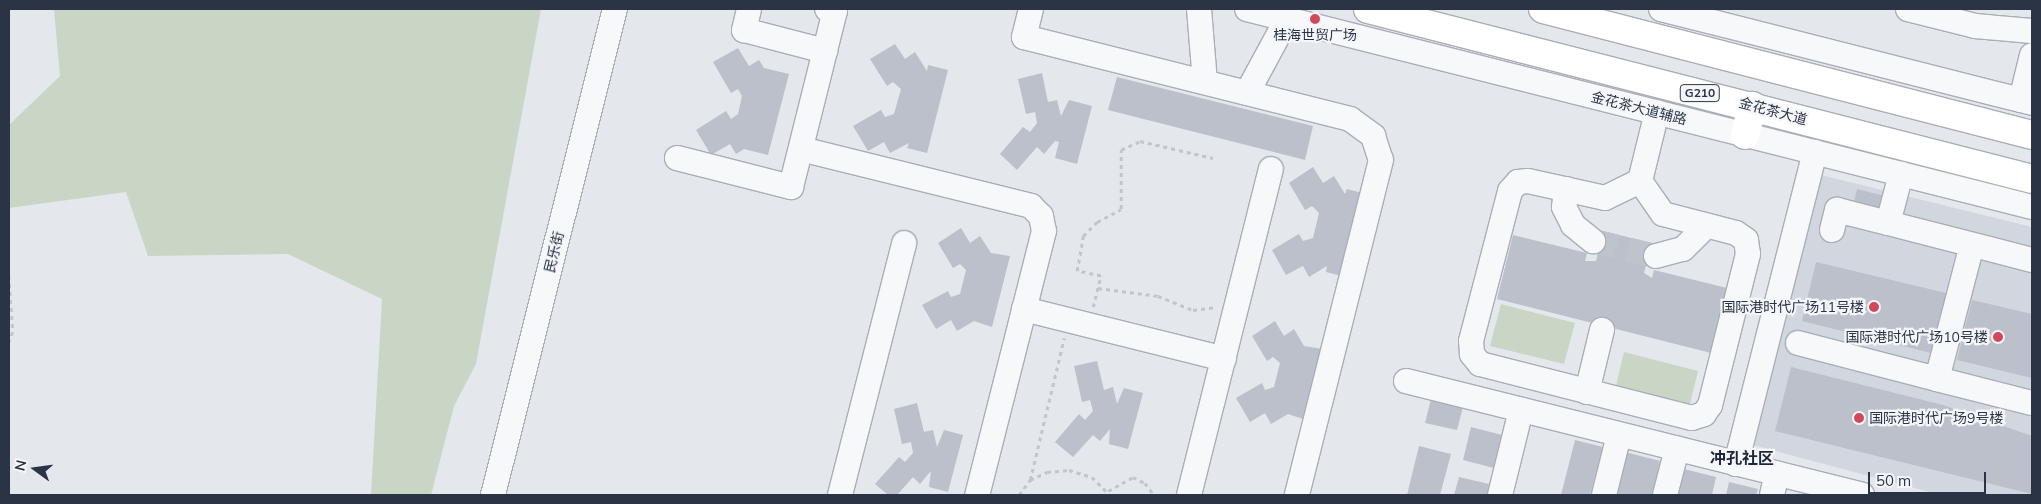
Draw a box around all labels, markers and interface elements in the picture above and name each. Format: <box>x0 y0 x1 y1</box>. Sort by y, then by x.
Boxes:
marker: 桂海世贸广场 <box>1309 13 1321 25</box>
place label: 桂海世贸广场 <box>1273 27 1357 43</box>
road number: G210 <box>1679 84 1721 102</box>
street label: 金花茶大道辅路 <box>1589 88 1689 128</box>
street label: 金花茶大道 <box>1737 94 1809 128</box>
street label: 民乐街 <box>541 230 567 274</box>
place label: 国际港时代广场11号楼 <box>1721 299 1864 315</box>
marker: 国际港时代广场11号楼 <box>1868 301 1880 313</box>
place label: 国际港时代广场10号楼 <box>1845 329 1988 345</box>
marker: 国际港时代广场10号楼 <box>1992 331 2004 343</box>
place label: 国际港时代广场9号楼 <box>1869 410 2003 426</box>
marker: 国际港时代广场9号楼 <box>1853 412 1865 424</box>
north arrow <box>10 444 60 494</box>
district label: 冲孔社区 <box>1710 448 1774 468</box>
text: N <box>10 458 30 473</box>
scale bar <box>1871 462 1988 494</box>
text: 50 m <box>1876 471 1911 490</box>

